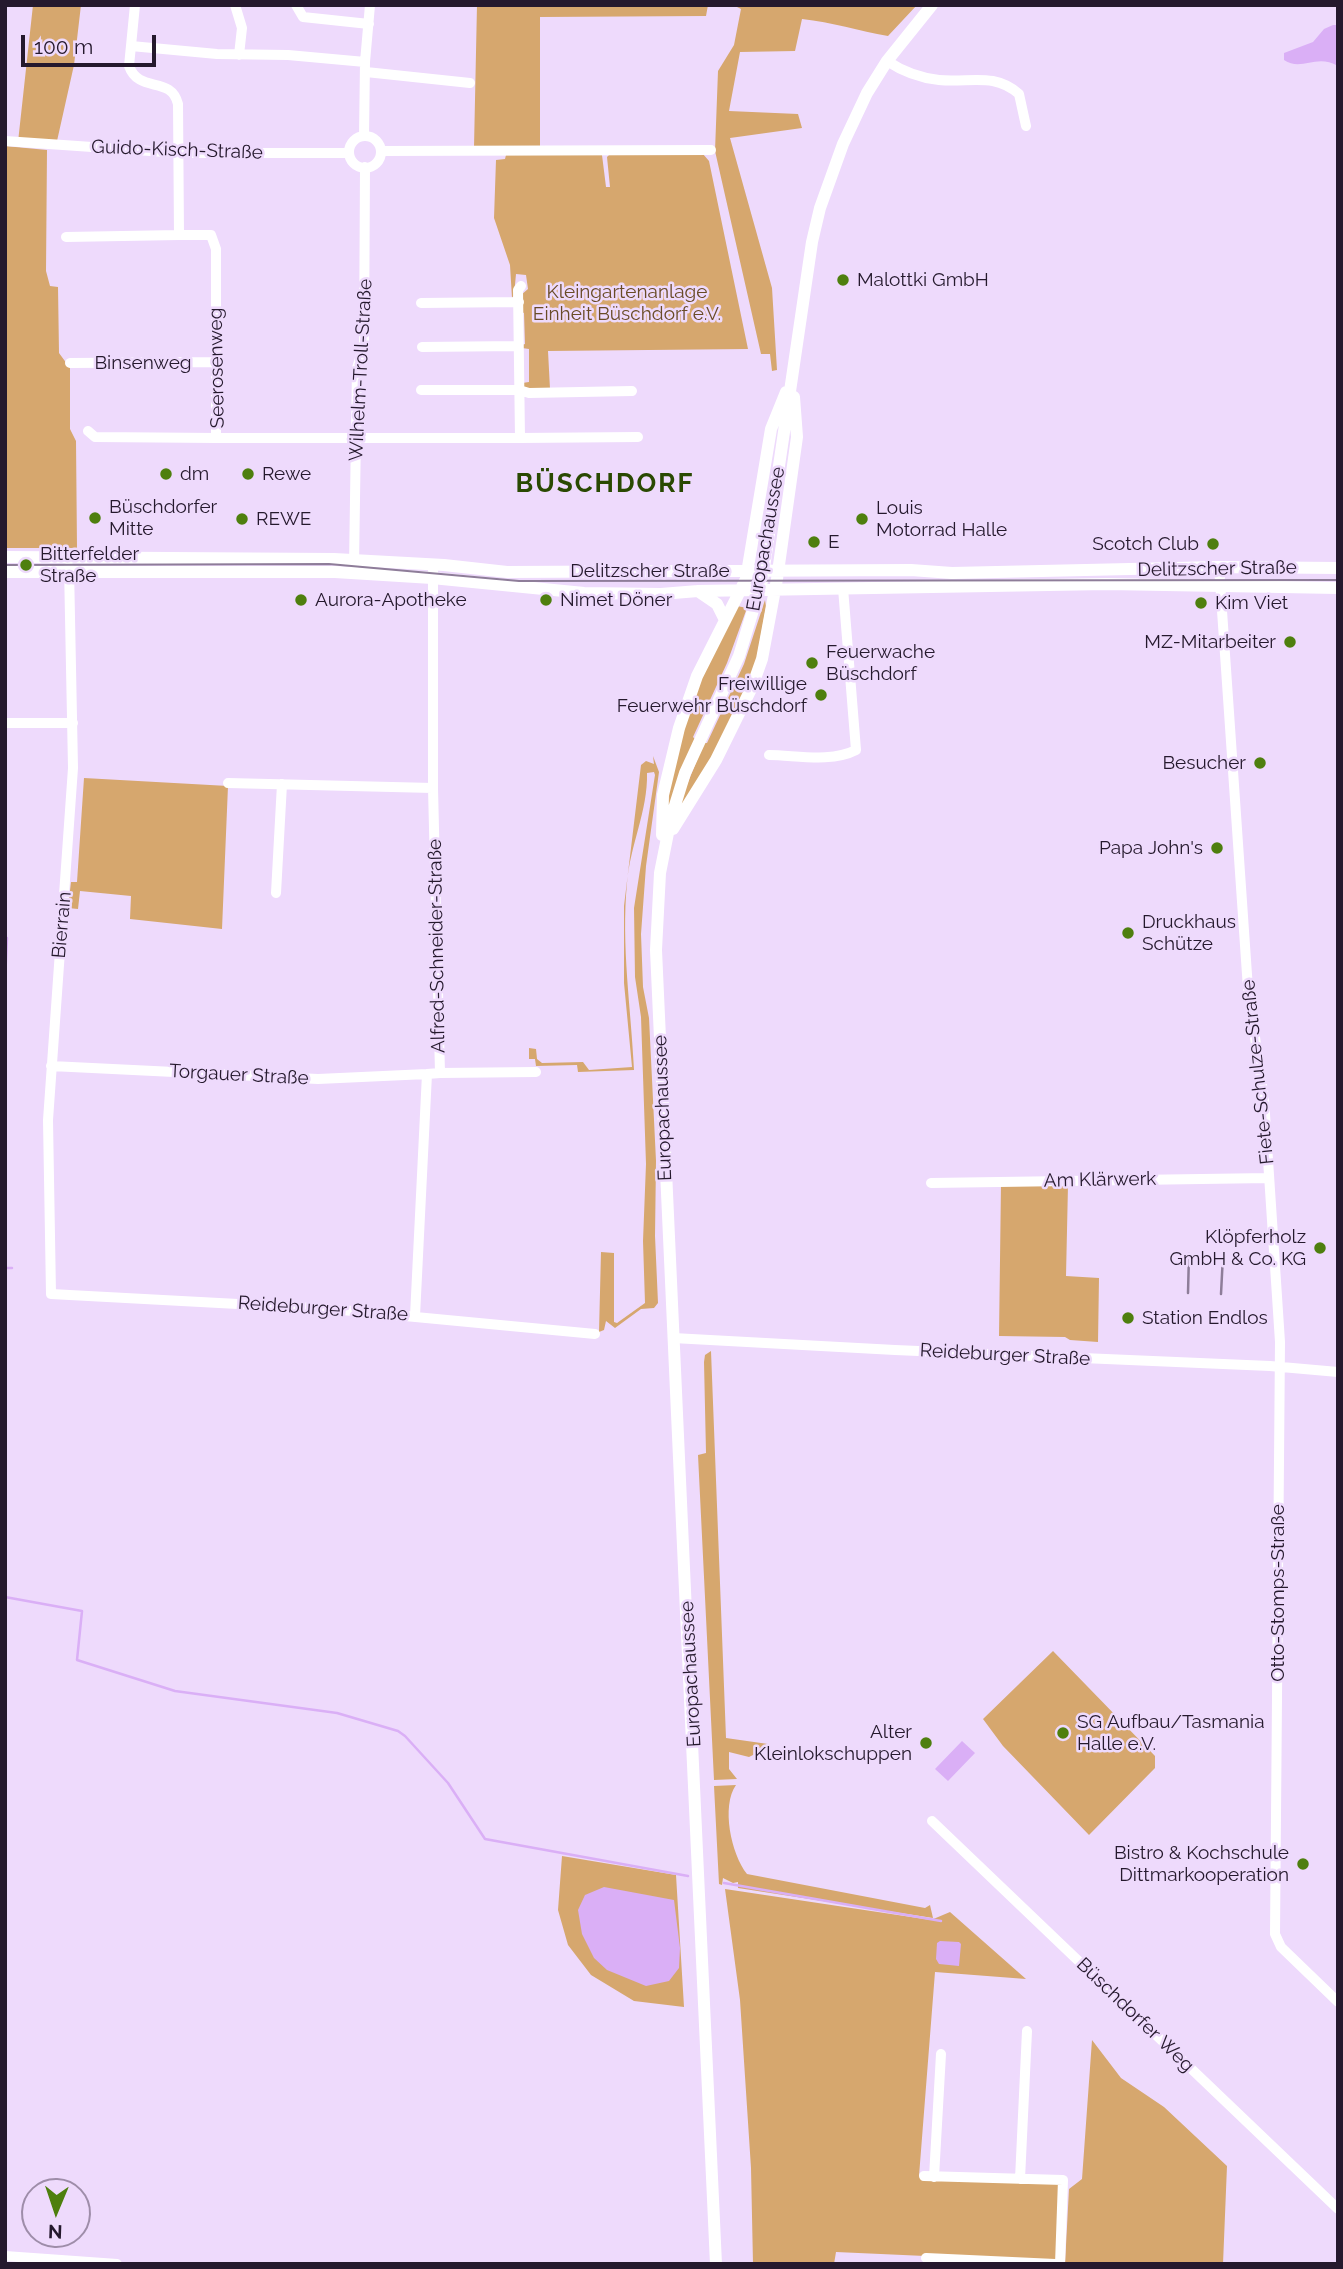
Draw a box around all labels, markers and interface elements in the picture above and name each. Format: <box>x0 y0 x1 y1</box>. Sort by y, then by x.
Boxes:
scale bar <box>24 21 159 65</box>
text: 100 m <box>34 34 93 59</box>
street label: Guido-Kisch-Straße <box>91 136 263 164</box>
place label: Malottki GmbH <box>857 269 989 291</box>
marker: Malottki GmbH <box>835 272 851 288</box>
street label: Wilhelm-Troll-Straße <box>345 278 377 462</box>
park label: Kleingartenanlage Einheit Büschdorf e.V. <box>533 281 721 325</box>
street label: Seerosenweg <box>205 307 229 429</box>
street label: Binsenweg <box>94 352 192 374</box>
place label: dm <box>180 463 209 485</box>
place label: Rewe <box>262 463 311 485</box>
street label: Europachaussee <box>742 465 790 613</box>
marker: dm <box>158 466 174 482</box>
marker: Rewe <box>240 466 256 482</box>
district label: BÜSCHDORF <box>517 468 693 500</box>
place label: Büschdorfer Mitte <box>109 496 217 540</box>
place label: Louis Motorrad Halle <box>876 497 1007 541</box>
place label: REWE <box>256 508 311 530</box>
marker: Büschdorfer Mitte <box>87 510 103 526</box>
marker: REWE <box>234 511 250 527</box>
marker: Louis Motorrad Halle <box>854 511 870 527</box>
place label: E <box>828 531 840 553</box>
place label: Scotch Club <box>1092 533 1199 555</box>
marker: E <box>806 534 822 550</box>
marker: Scotch Club <box>1205 536 1221 552</box>
place label: Bitterfelder Straße <box>40 543 139 587</box>
street label: Delitzscher Straße <box>1137 556 1297 582</box>
marker: Bitterfelder Straße <box>18 557 34 573</box>
street label: Delitzscher Straße <box>570 560 730 582</box>
place label: Aurora-Apotheke <box>315 589 467 611</box>
place label: Nimet Döner <box>560 589 672 611</box>
marker: Aurora-Apotheke <box>293 592 309 608</box>
marker: Nimet Döner <box>538 592 554 608</box>
place label: Kim Viet <box>1215 592 1288 614</box>
marker: Kim Viet <box>1193 595 1209 611</box>
place label: MZ-Mitarbeiter <box>1144 631 1276 653</box>
marker: MZ-Mitarbeiter <box>1282 634 1298 650</box>
place label: Feuerwache Büschdorf <box>826 641 935 685</box>
marker: Feuerwache Büschdorf <box>804 655 820 671</box>
place label: Freiwillige Feuerwehr Büschdorf <box>617 673 807 717</box>
marker: Freiwillige Feuerwehr Büschdorf <box>813 687 829 703</box>
place label: Besucher <box>1162 752 1246 774</box>
marker: Besucher <box>1252 755 1268 771</box>
place label: Papa John's <box>1099 837 1203 859</box>
street label: Alfred-Schneider-Straße <box>424 839 450 1053</box>
marker: Papa John's <box>1209 840 1225 856</box>
street label: Bierrain <box>48 891 76 959</box>
place label: Druckhaus Schütze <box>1142 911 1236 955</box>
marker: Druckhaus Schütze <box>1120 925 1136 941</box>
street label: Fiete-Schulze-Straße <box>1237 978 1279 1166</box>
street label: Europachaussee <box>649 1035 677 1181</box>
street label: Torgauer Straße <box>169 1060 309 1090</box>
street label: Am Klärwerk <box>1044 1168 1156 1192</box>
place label: Klöpferholz GmbH & Co. KG <box>1170 1226 1306 1270</box>
marker: Klöpferholz GmbH & Co. KG <box>1312 1240 1328 1256</box>
street label: Reideburger Straße <box>237 1292 409 1326</box>
place label: Station Endlos <box>1142 1307 1268 1329</box>
marker: Station Endlos <box>1120 1310 1136 1326</box>
street label: Reideburger Straße <box>919 1339 1091 1371</box>
street label: Otto-Stomps-Straße <box>1267 1504 1289 1682</box>
street label: Europachaussee <box>676 1600 706 1748</box>
place label: SG Aufbau/Tasmania Halle e.V. <box>1077 1711 1265 1755</box>
place label: Alter Kleinlokschuppen <box>754 1721 912 1765</box>
marker: SG Aufbau/Tasmania Halle e.V. <box>1055 1725 1071 1741</box>
marker: Alter Kleinlokschuppen <box>918 1735 934 1751</box>
place label: Bistro & Kochschule Dittmarkooperation <box>1114 1842 1289 1886</box>
marker: Bistro & Kochschule Dittmarkooperation <box>1295 1856 1311 1872</box>
street label: Büschdorfer Weg <box>1071 1953 1199 2077</box>
north arrow <box>21 2178 91 2248</box>
text: N <box>48 2221 63 2243</box>

